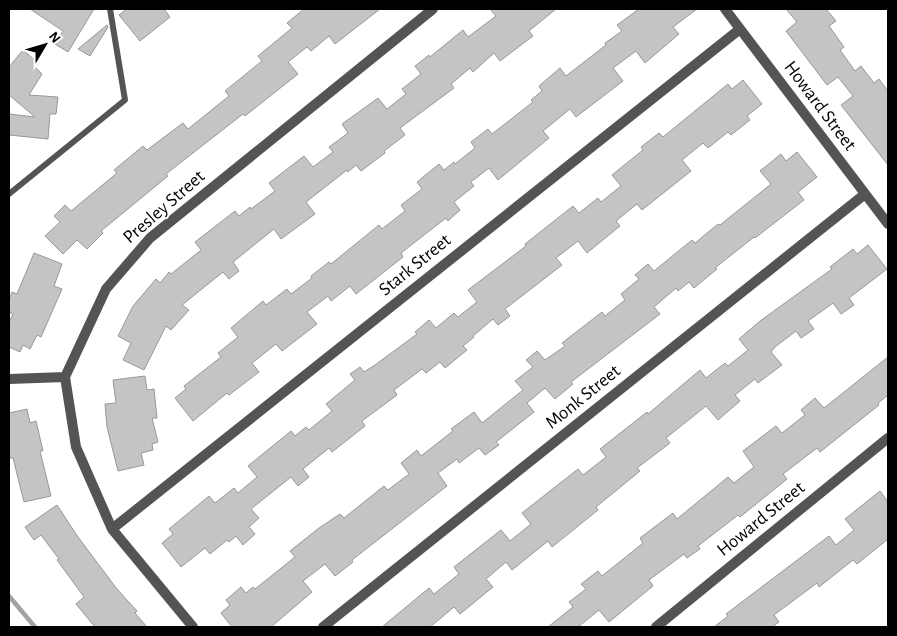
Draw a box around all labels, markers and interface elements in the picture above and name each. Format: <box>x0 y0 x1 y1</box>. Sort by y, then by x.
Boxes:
north arrow <box>20 20 70 70</box>
text: N <box>46 29 63 46</box>
street label: Howard Street <box>780 58 860 154</box>
street label: Presley Street <box>120 167 208 247</box>
street label: Stark Street <box>375 230 455 300</box>
street label: Monk Street <box>542 361 624 433</box>
street label: Howard Street <box>714 478 808 560</box>

